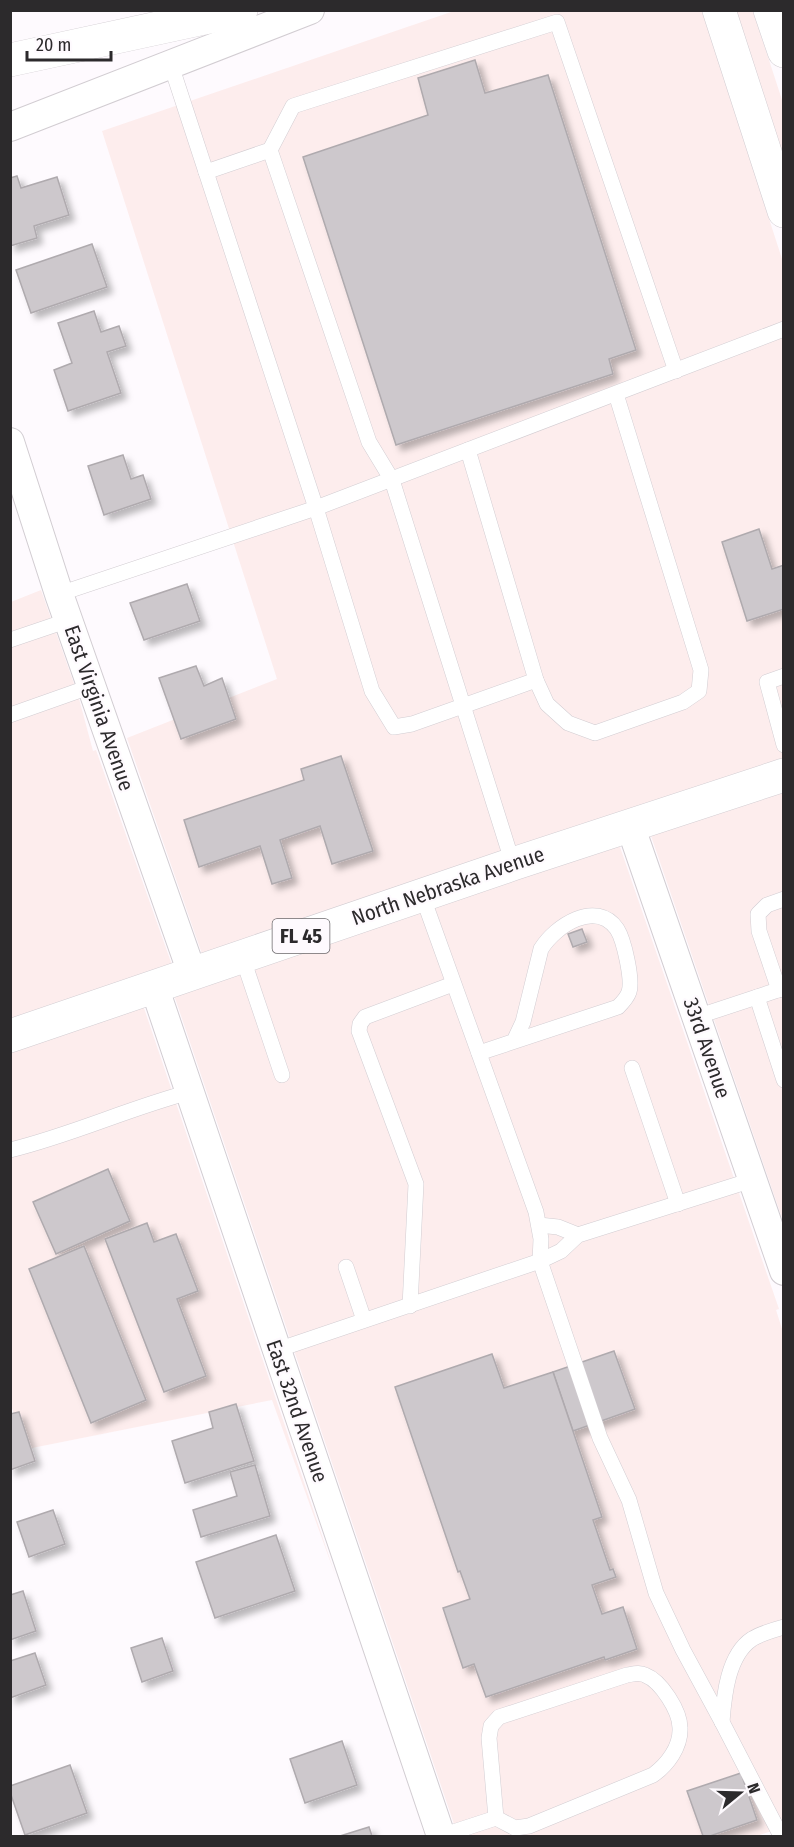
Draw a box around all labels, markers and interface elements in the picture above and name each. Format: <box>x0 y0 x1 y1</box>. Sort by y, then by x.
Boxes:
scale bar <box>27 24 111 62</box>
text: 20 m <box>36 34 71 56</box>
street label: East Virginia Avenue <box>58 622 140 794</box>
street label: North Nebraska Avenue <box>348 841 548 931</box>
road number: FL 45 <box>272 919 330 953</box>
street label: 33rd Avenue <box>678 994 736 1102</box>
street label: East 32nd Avenue <box>260 1336 334 1486</box>
north arrow <box>710 1763 770 1823</box>
text: N <box>743 1781 764 1796</box>

